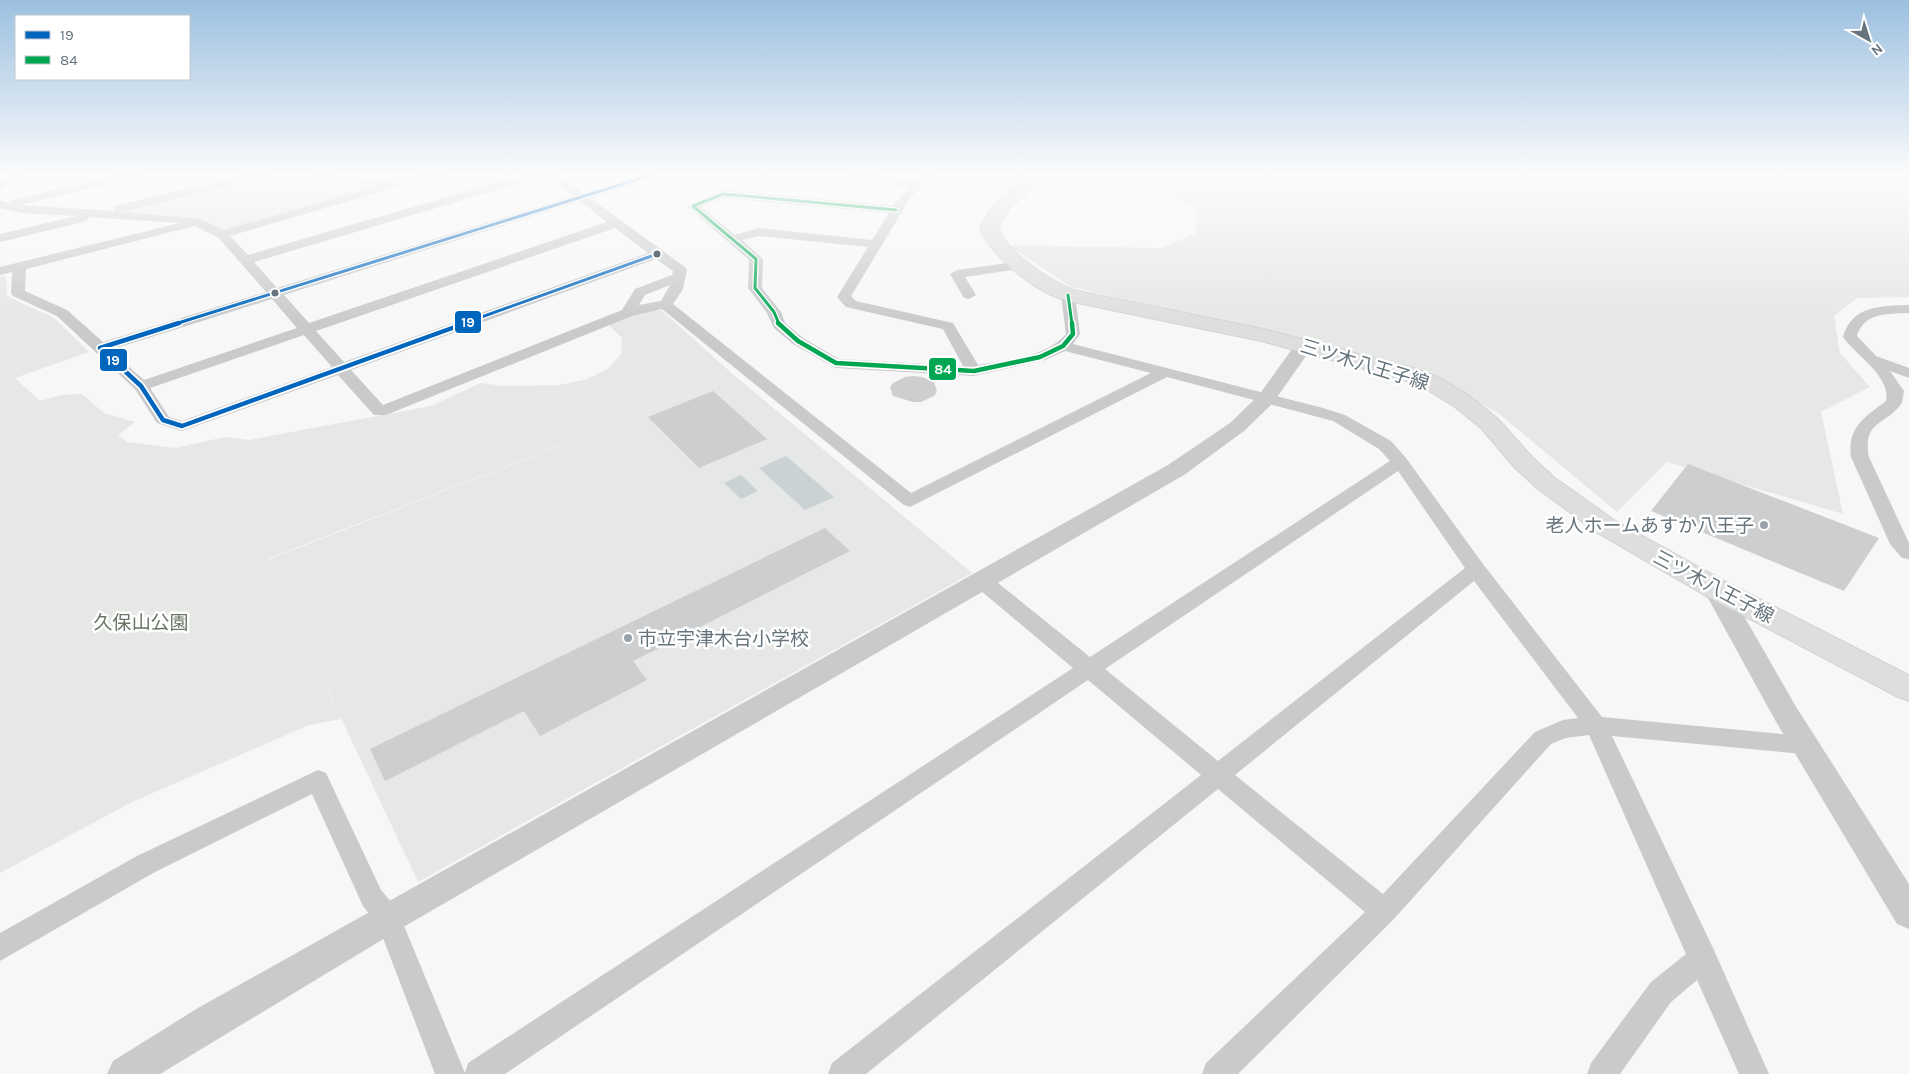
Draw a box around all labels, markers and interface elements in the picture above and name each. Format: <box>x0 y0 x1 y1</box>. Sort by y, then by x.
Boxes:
legend <box>15 15 190 80</box>
north arrow <box>1844 15 1894 65</box>
text: 19 <box>60 26 74 44</box>
text: N <box>1868 40 1886 59</box>
text: 84 <box>60 51 78 69</box>
unlabelled marker <box>652 249 662 259</box>
unlabelled marker <box>270 288 280 298</box>
line badge: 19 <box>454 310 482 334</box>
text: 19 <box>461 314 475 331</box>
street label: 三ツ木八王子線 <box>1298 335 1432 395</box>
line badge: 19 <box>99 348 128 372</box>
text: 19 <box>106 352 120 369</box>
line badge: 84 <box>928 357 957 381</box>
text: 84 <box>934 361 952 378</box>
place label: 老人ホームあすか八王子 <box>1546 515 1754 537</box>
marker: 老人ホームあすか八王子 <box>1758 519 1770 531</box>
street label: 三ツ木八王子線 <box>1650 546 1777 628</box>
park label: 久保山公園 <box>93 612 189 634</box>
place label: 市立宇津木台小学校 <box>638 628 809 650</box>
marker: 市立宇津木台小学校 <box>622 632 634 644</box>

